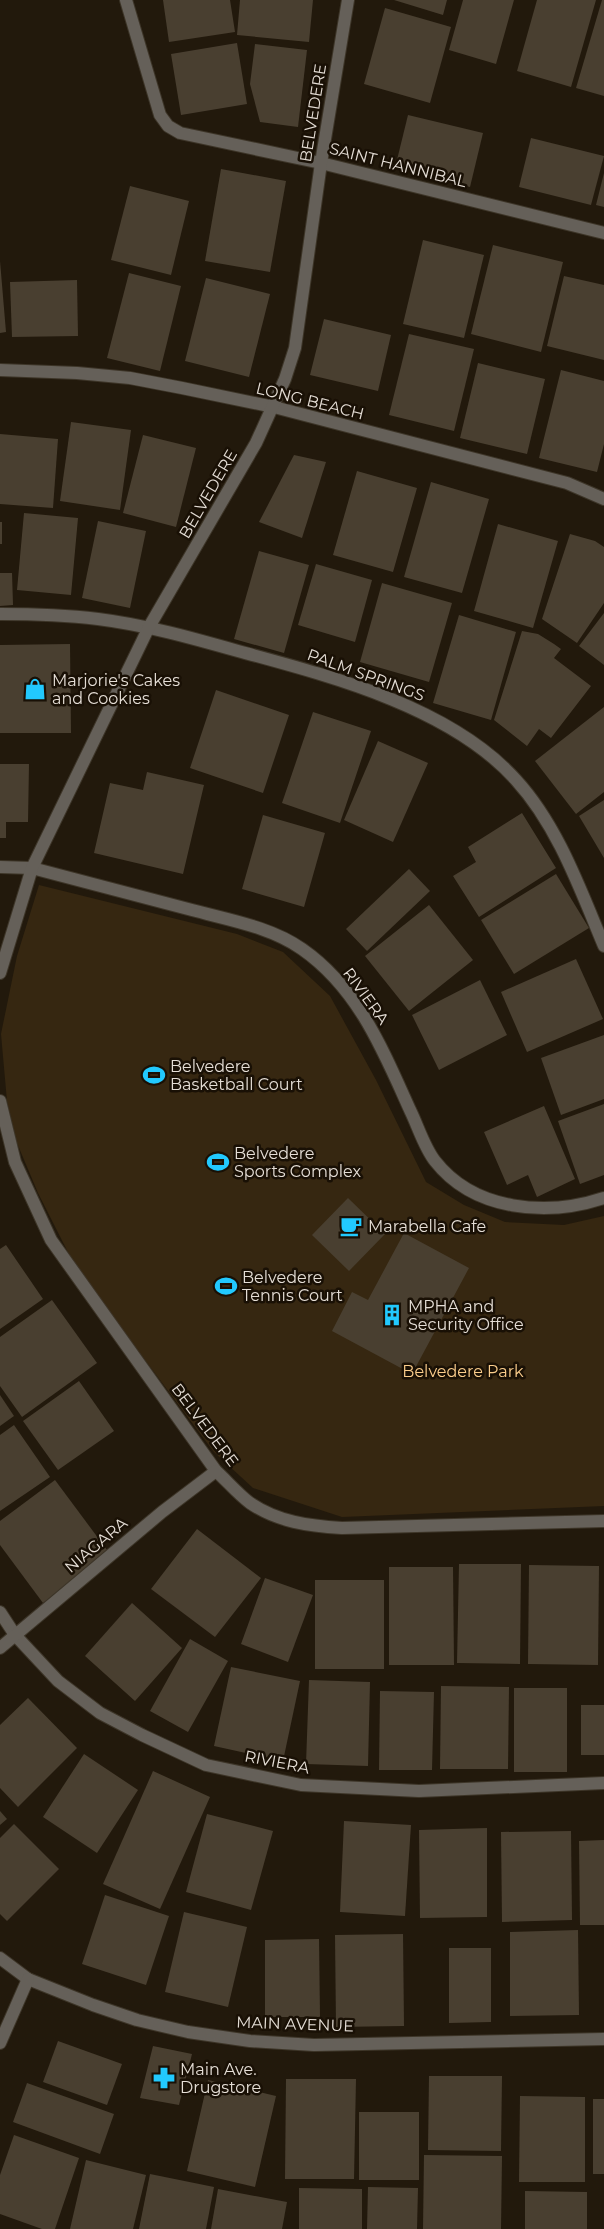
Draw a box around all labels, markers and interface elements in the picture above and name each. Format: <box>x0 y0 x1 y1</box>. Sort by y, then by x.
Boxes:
street label: BELVEDERE <box>296 63 330 163</box>
street label: SAINT HANNIBAL <box>327 139 469 191</box>
street label: LONG BEACH <box>254 378 366 424</box>
street label: BELVEDERE <box>175 446 241 542</box>
street label: PALM SPRINGS <box>305 645 428 705</box>
place label: Marjorie's Cakes and Cookies <box>52 671 180 708</box>
shop icon: Marjorie's Cakes and Cookies <box>22 676 48 702</box>
street label: RIVIERA <box>339 964 393 1029</box>
place label: Belvedere Basketball Court <box>170 1057 303 1094</box>
sports icon: Belvedere Basketball Court <box>141 1062 167 1088</box>
place label: Belvedere Sports Complex <box>234 1144 361 1181</box>
sports icon: Belvedere Sports Complex <box>205 1149 231 1175</box>
cafe icon: Marabella Cafe <box>338 1213 364 1239</box>
place label: Marabella Cafe <box>368 1217 486 1236</box>
place label: Belvedere Tennis Court <box>242 1268 343 1305</box>
sports icon: Belvedere Tennis Court <box>213 1273 239 1299</box>
place label: MPHA and Security Office <box>408 1297 524 1334</box>
building icon: MPHA and Security Office <box>379 1302 405 1328</box>
park label: Belvedere Park <box>402 1362 524 1381</box>
street label: BELVEDERE <box>168 1380 242 1470</box>
street label: NIAGARA <box>61 1513 132 1577</box>
street label: RIVIERA <box>243 1746 312 1778</box>
street label: MAIN AVENUE <box>236 2012 354 2036</box>
place label: Main Ave. Drugstore <box>180 2060 261 2097</box>
pharmacy icon: Main Ave. Drugstore <box>151 2065 177 2091</box>

